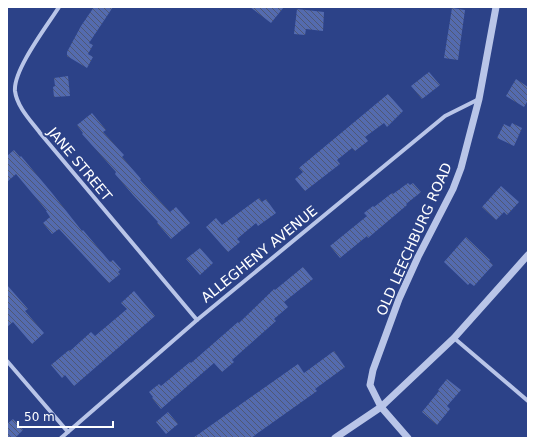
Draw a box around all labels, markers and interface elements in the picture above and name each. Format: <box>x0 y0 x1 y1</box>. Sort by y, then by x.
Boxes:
street label: JANE STREET <box>44 123 116 204</box>
street label: OLD LEECHBURG ROAD <box>373 160 455 318</box>
street label: ALLEGHENY AVENUE <box>198 202 320 306</box>
scale bar <box>18 403 113 429</box>
text: 50 m <box>24 410 55 424</box>

